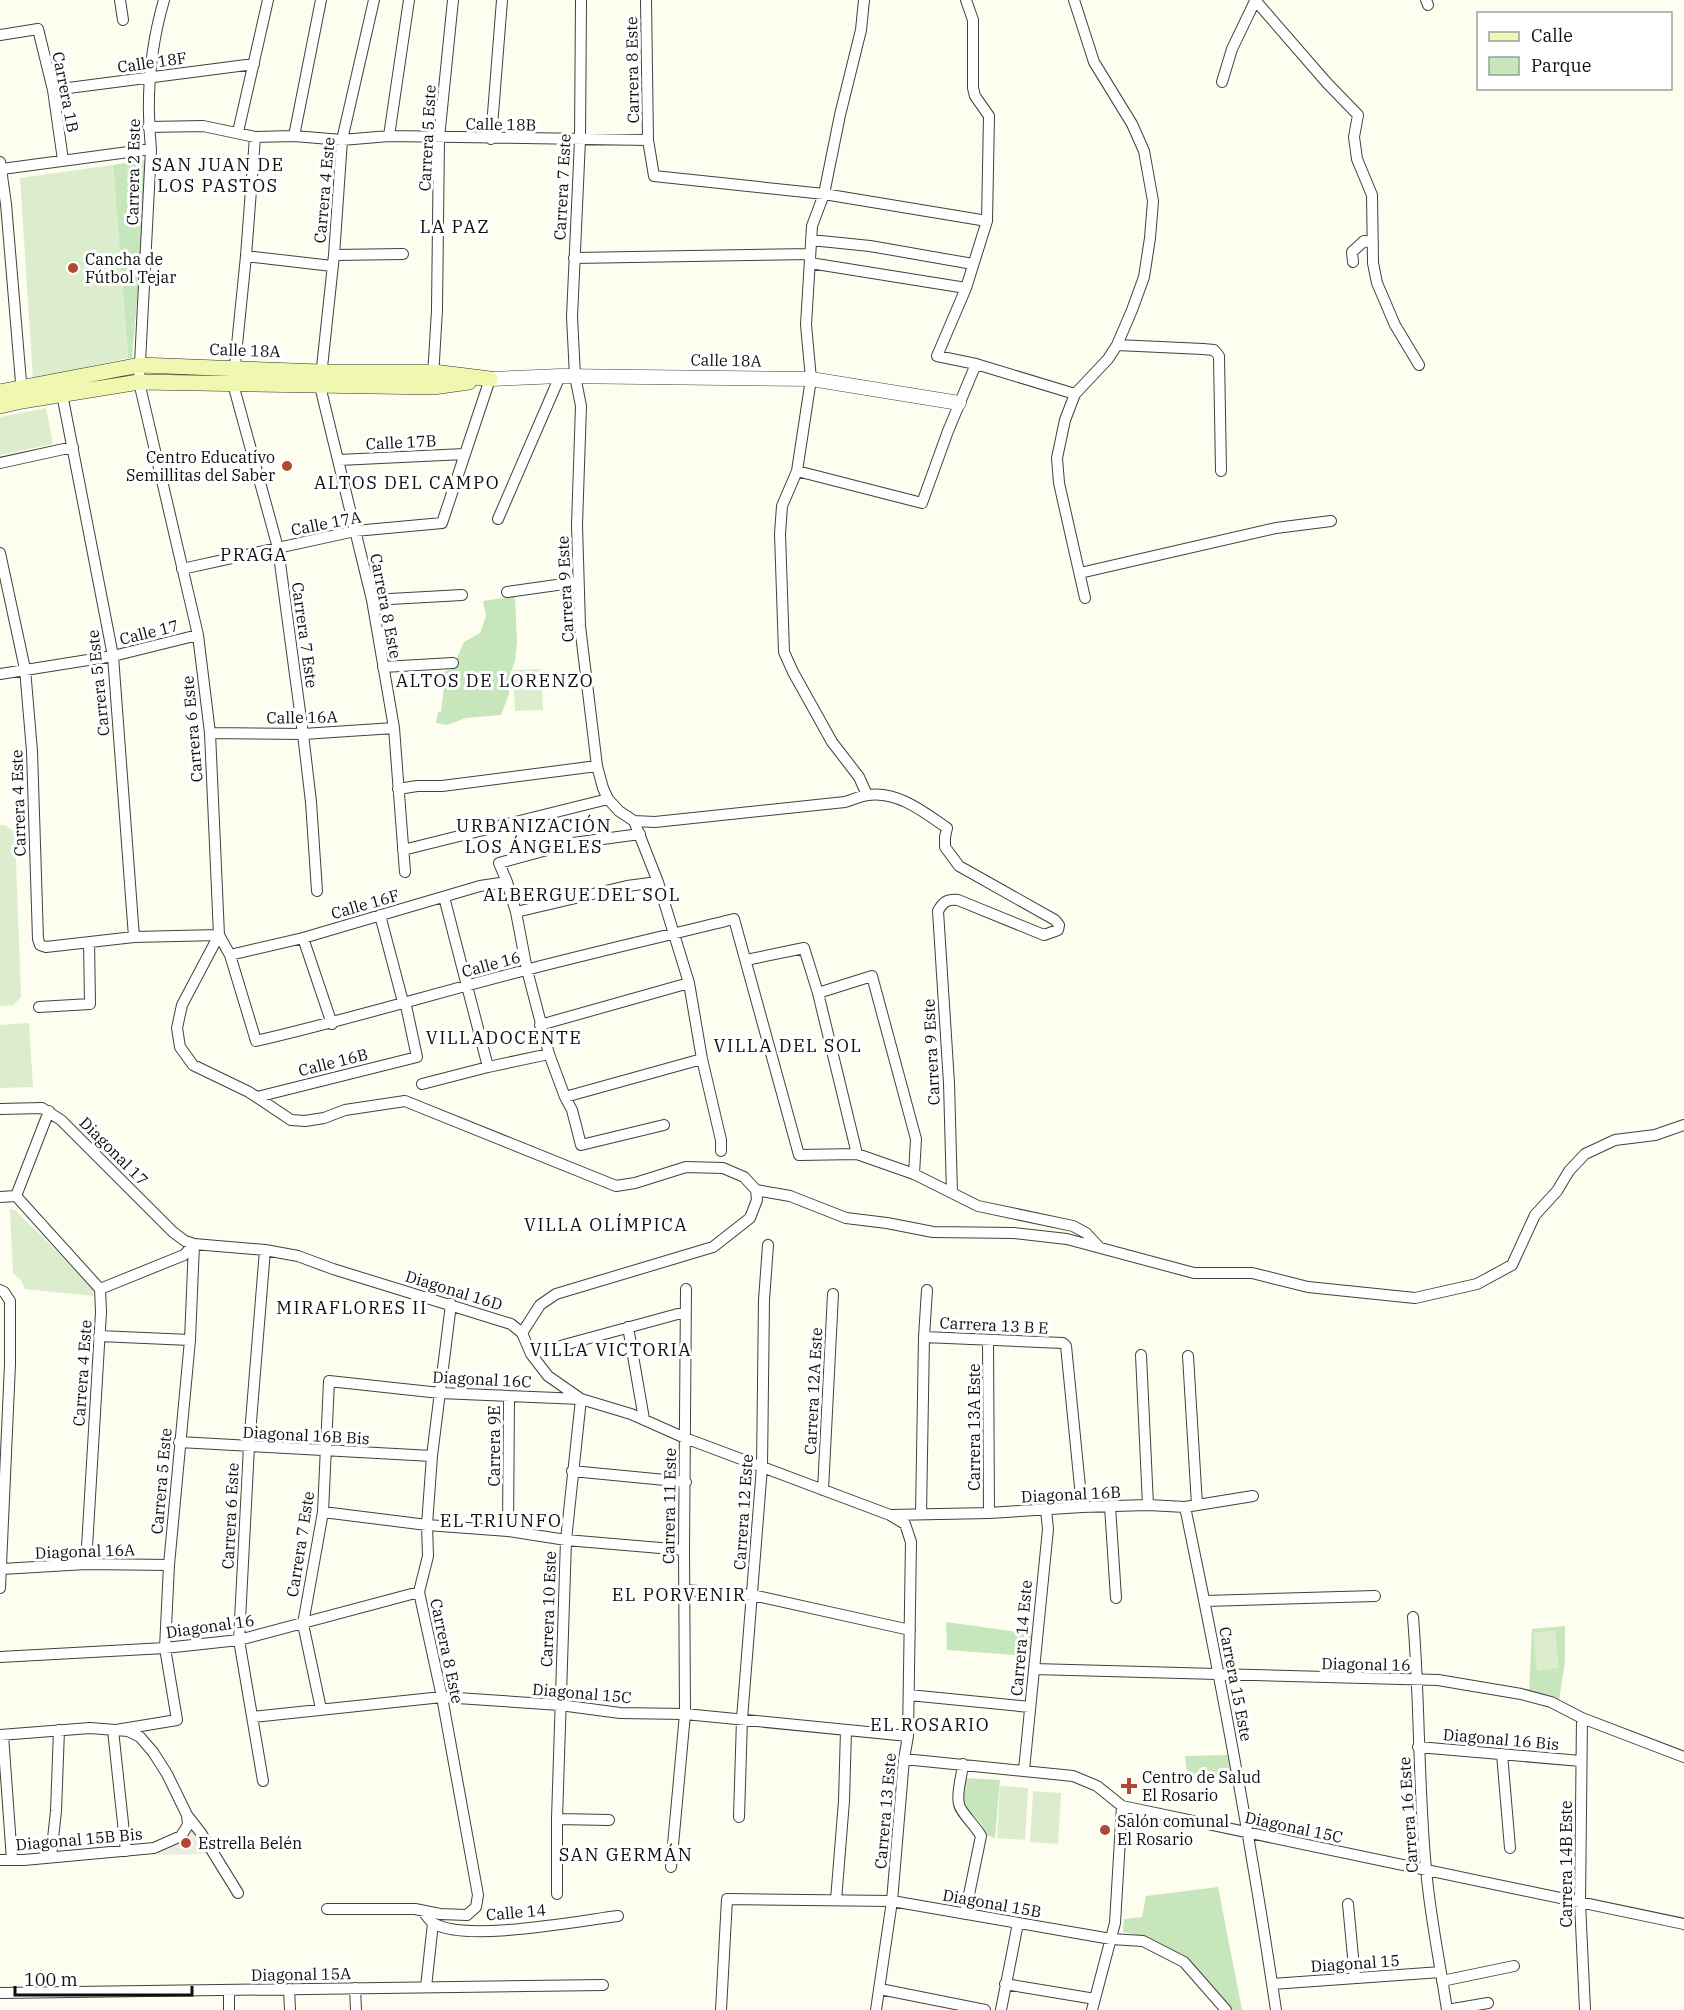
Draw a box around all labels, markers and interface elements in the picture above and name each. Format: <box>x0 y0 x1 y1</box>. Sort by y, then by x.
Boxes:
legend <box>1477 12 1672 90</box>
street label: Carrera 8 Este <box>621 16 643 124</box>
text: Calle <box>1531 24 1573 47</box>
street label: Calle 18F <box>116 47 188 77</box>
street label: Carrera 1B <box>48 50 84 134</box>
text: Parque <box>1531 54 1591 77</box>
street label: Carrera 5 Este <box>414 84 440 192</box>
street label: Calle 18B <box>465 113 537 135</box>
street label: Carrera 2 Este <box>122 118 144 226</box>
street label: Carrera 7 Este <box>549 133 575 241</box>
street label: Carrera 4 Este <box>309 136 339 244</box>
district label: SAN JUAN DE LOS PASTOS <box>151 153 285 197</box>
district label: LA PAZ <box>420 215 490 238</box>
place label: Cancha de Fútbol Tejar <box>85 249 176 287</box>
marker: Cancha de Fútbol Tejar <box>66 261 80 275</box>
street label: Calle 18A <box>209 339 281 361</box>
street label: Calle 18A <box>690 349 762 371</box>
street label: Calle 17B <box>365 430 437 454</box>
place label: Centro Educativo Semillitas del Saber <box>126 447 275 485</box>
marker: Centro Educativo Semillitas del Saber <box>280 459 294 473</box>
district label: ALTOS DEL CAMPO <box>314 471 500 494</box>
street label: Calle 17A <box>289 506 363 540</box>
street label: Carrera 9 Este <box>552 535 578 643</box>
district label: PRAGA <box>220 543 288 566</box>
street label: Carrera 8 Este <box>366 552 406 660</box>
street label: Carrera 7 Este <box>288 581 322 689</box>
street label: Calle 17 <box>117 615 181 649</box>
street label: Carrera 5 Este <box>82 629 114 737</box>
district label: ALTOS DE LORENZO <box>396 669 594 692</box>
street label: Carrera 6 Este <box>177 675 207 783</box>
street label: Calle 16A <box>266 706 338 728</box>
street label: Carrera 4 Este <box>6 749 30 857</box>
district label: URBANIZACIÓN LOS ÁNGELES <box>456 814 612 858</box>
district label: ALBERGUE DEL SOL <box>483 883 681 906</box>
street label: Calle 16F <box>329 885 401 923</box>
street label: Calle 16 <box>459 947 523 981</box>
street label: Carrera 9 Este <box>918 998 944 1106</box>
district label: VILLADOCENTE <box>426 1026 582 1049</box>
district label: VILLA DEL SOL <box>713 1034 863 1057</box>
street label: Calle 16B <box>296 1044 370 1080</box>
street label: Diagonal 17 <box>75 1112 153 1190</box>
district label: VILLA OLÍMPICA <box>524 1213 688 1236</box>
street label: Diagonal 16D <box>403 1266 505 1314</box>
district label: MIRAFLORES II <box>276 1296 428 1319</box>
street label: Carrera 13 B E <box>939 1312 1049 1338</box>
street label: Carrera 4 Este <box>68 1319 96 1427</box>
street label: Carrera 12A Este <box>800 1327 826 1455</box>
district label: VILLA VICTORIA <box>530 1338 692 1361</box>
street label: Carrera 13A Este <box>964 1363 984 1491</box>
street label: Diagonal 16C <box>432 1366 532 1392</box>
street label: Carrera 9E <box>484 1405 504 1487</box>
street label: Diagonal 16B Bis <box>242 1422 370 1448</box>
street label: Carrera 5 Este <box>146 1427 176 1535</box>
street label: Carrera 11 Este <box>658 1448 680 1564</box>
street label: Carrera 12 Este <box>729 1453 757 1571</box>
street label: Carrera 6 Este <box>217 1462 243 1570</box>
street label: Diagonal 16B <box>1021 1481 1121 1507</box>
street label: Carrera 7 Este <box>282 1490 318 1598</box>
district label: EL TRIUNFO <box>440 1509 562 1532</box>
street label: Diagonal 16A <box>35 1539 135 1563</box>
street label: Carrera 10 Este <box>536 1551 560 1667</box>
street label: Carrera 14 Este <box>1006 1579 1036 1697</box>
district label: EL PORVENIR <box>612 1583 746 1606</box>
street label: Carrera 8 Este <box>426 1597 468 1705</box>
street label: Diagonal 16 <box>164 1610 256 1642</box>
street label: Carrera 15 Este <box>1215 1625 1257 1743</box>
street label: Diagonal 16 <box>1321 1653 1411 1675</box>
street label: Diagonal 15C <box>531 1679 633 1707</box>
district label: EL ROSARIO <box>870 1713 990 1736</box>
street label: Diagonal 16 Bis <box>1442 1724 1560 1754</box>
street label: Carrera 13 Este <box>870 1752 900 1870</box>
street label: Carrera 16 Este <box>1394 1756 1422 1874</box>
place label: Centro de Salud El Rosario <box>1142 1767 1261 1805</box>
marker: Centro de Salud El Rosario <box>1120 1777 1138 1795</box>
street label: Carrera 14B Este <box>1556 1800 1576 1928</box>
street label: Diagonal 15C <box>1243 1807 1345 1847</box>
place label: Salón comunal El Rosario <box>1117 1811 1229 1849</box>
street label: Diagonal 15B Bis <box>15 1823 143 1855</box>
marker: Salón comunal El Rosario <box>1098 1823 1112 1837</box>
place label: Estrella Belén <box>198 1833 302 1853</box>
marker: Estrella Belén <box>179 1836 193 1850</box>
district label: SAN GERMÁN <box>559 1843 693 1866</box>
street label: Diagonal 15B <box>941 1884 1043 1922</box>
street label: Calle 14 <box>485 1899 547 1925</box>
street label: Diagonal 15 <box>1310 1950 1400 1976</box>
scale bar <box>15 1959 192 1997</box>
street label: Diagonal 15A <box>251 1963 351 1985</box>
text: 100 m <box>24 1968 78 1991</box>

